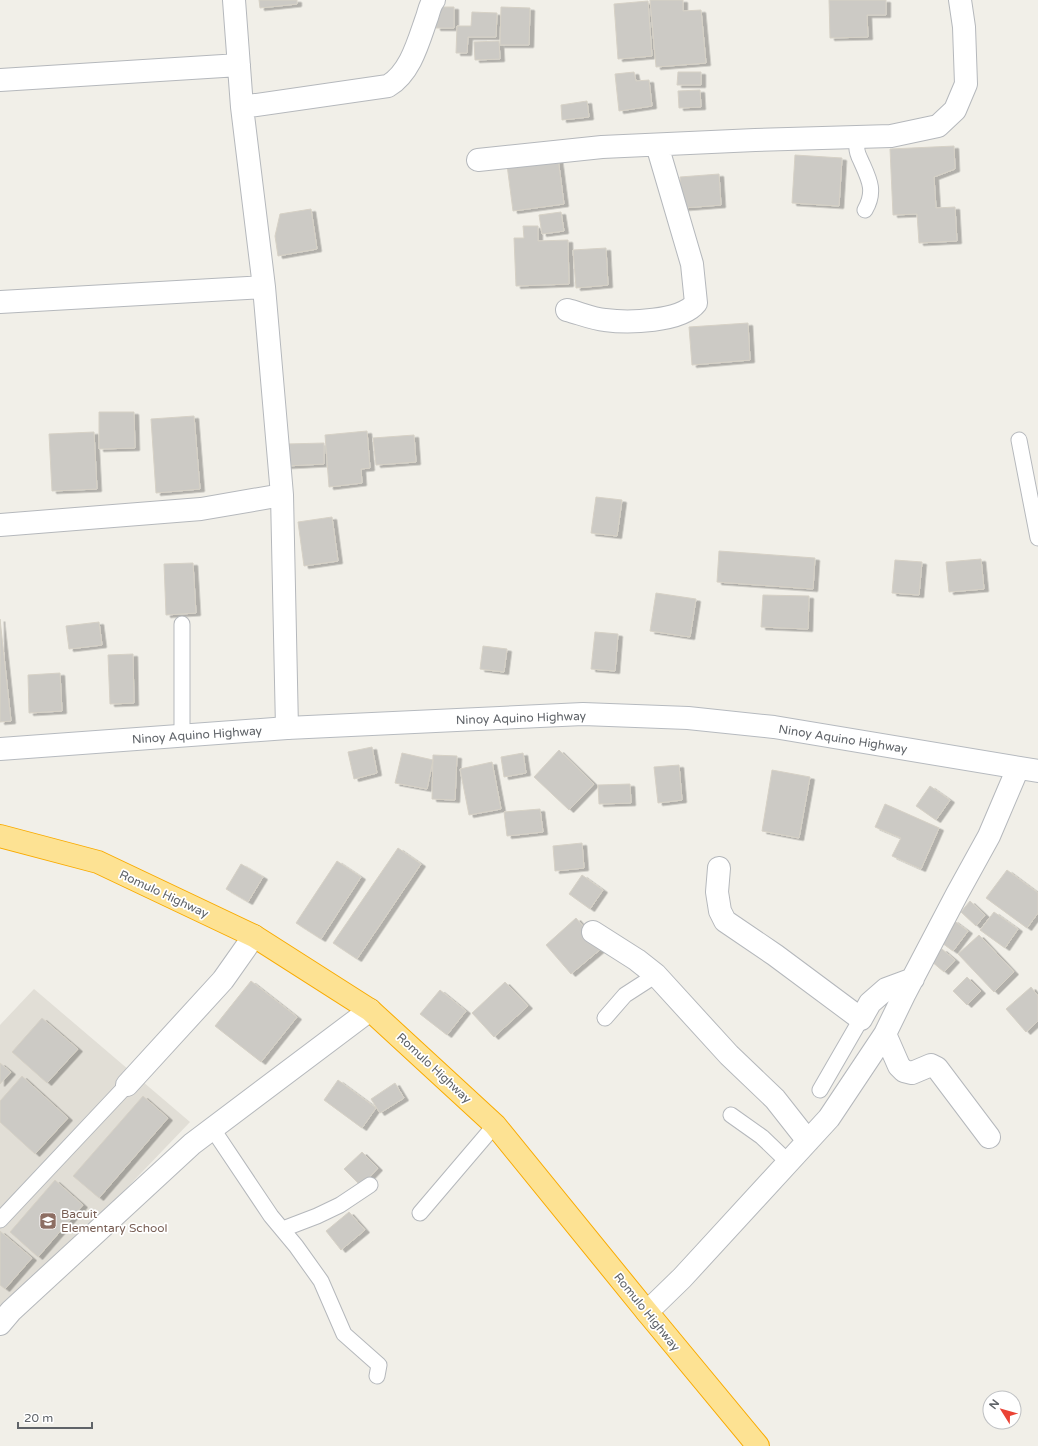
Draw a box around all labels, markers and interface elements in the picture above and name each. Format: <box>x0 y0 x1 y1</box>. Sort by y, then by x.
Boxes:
street label: Ninoy Aquino Highway <box>456 709 587 727</box>
street label: Ninoy Aquino Highway <box>778 722 909 756</box>
street label: Ninoy Aquino Highway <box>132 723 263 747</box>
street label: Romulo Highway <box>117 867 211 921</box>
street label: Romulo Highway <box>394 1030 475 1106</box>
place label: Bacuit Elementary School <box>61 1207 168 1235</box>
school or university icon: Bacuit Elementary School <box>38 1211 58 1231</box>
street label: Romulo Highway <box>611 1270 683 1354</box>
north arrow <box>982 1390 1022 1430</box>
text: N <box>987 1397 1002 1412</box>
scale bar <box>18 1404 92 1430</box>
text: 20 m <box>24 1411 53 1425</box>

